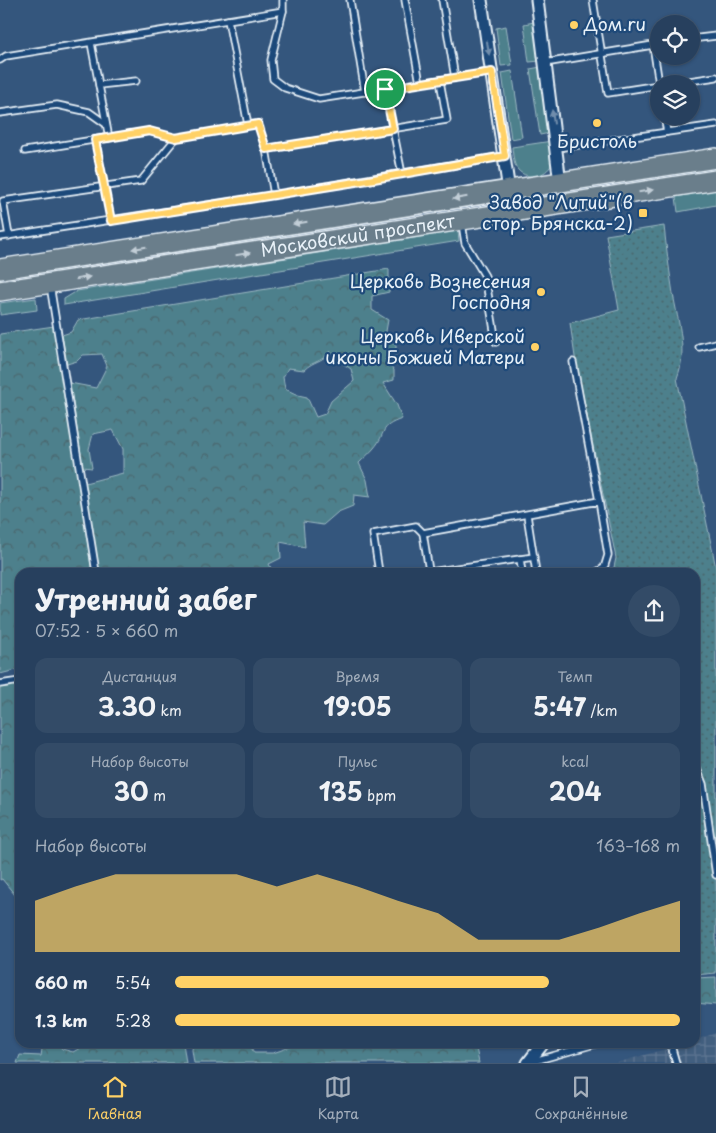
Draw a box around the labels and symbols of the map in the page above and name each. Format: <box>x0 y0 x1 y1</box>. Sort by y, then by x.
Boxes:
place label: Дом.ru <box>583 10 646 37</box>
marker: Дом.ru <box>568 19 580 31</box>
one-way arrow <box>484 41 492 57</box>
pin <box>364 68 406 110</box>
one-way arrow <box>548 109 556 125</box>
marker: Бристоль <box>591 117 603 129</box>
place label: Бристоль <box>557 127 637 154</box>
one-way arrow <box>638 186 654 194</box>
place label: Завод "Литий"(в стор. Брянска-2) <box>482 188 633 236</box>
one-way arrow <box>452 195 468 203</box>
street label: Московский проспект <box>259 206 457 263</box>
marker: Завод "Литий"(в стор. Брянска-2) <box>637 207 649 219</box>
one-way arrow <box>291 219 307 227</box>
one-way arrow <box>131 244 147 252</box>
one-way arrow <box>236 250 252 258</box>
place label: Церковь Вознесения Господня <box>350 267 531 315</box>
one-way arrow <box>75 274 91 282</box>
marker: Церковь Вознесения Господня <box>535 286 547 298</box>
place label: Церковь Иверской иконы Божией Матери <box>325 322 525 370</box>
marker: Церковь Иверской иконы Божией Матери <box>529 341 541 353</box>

